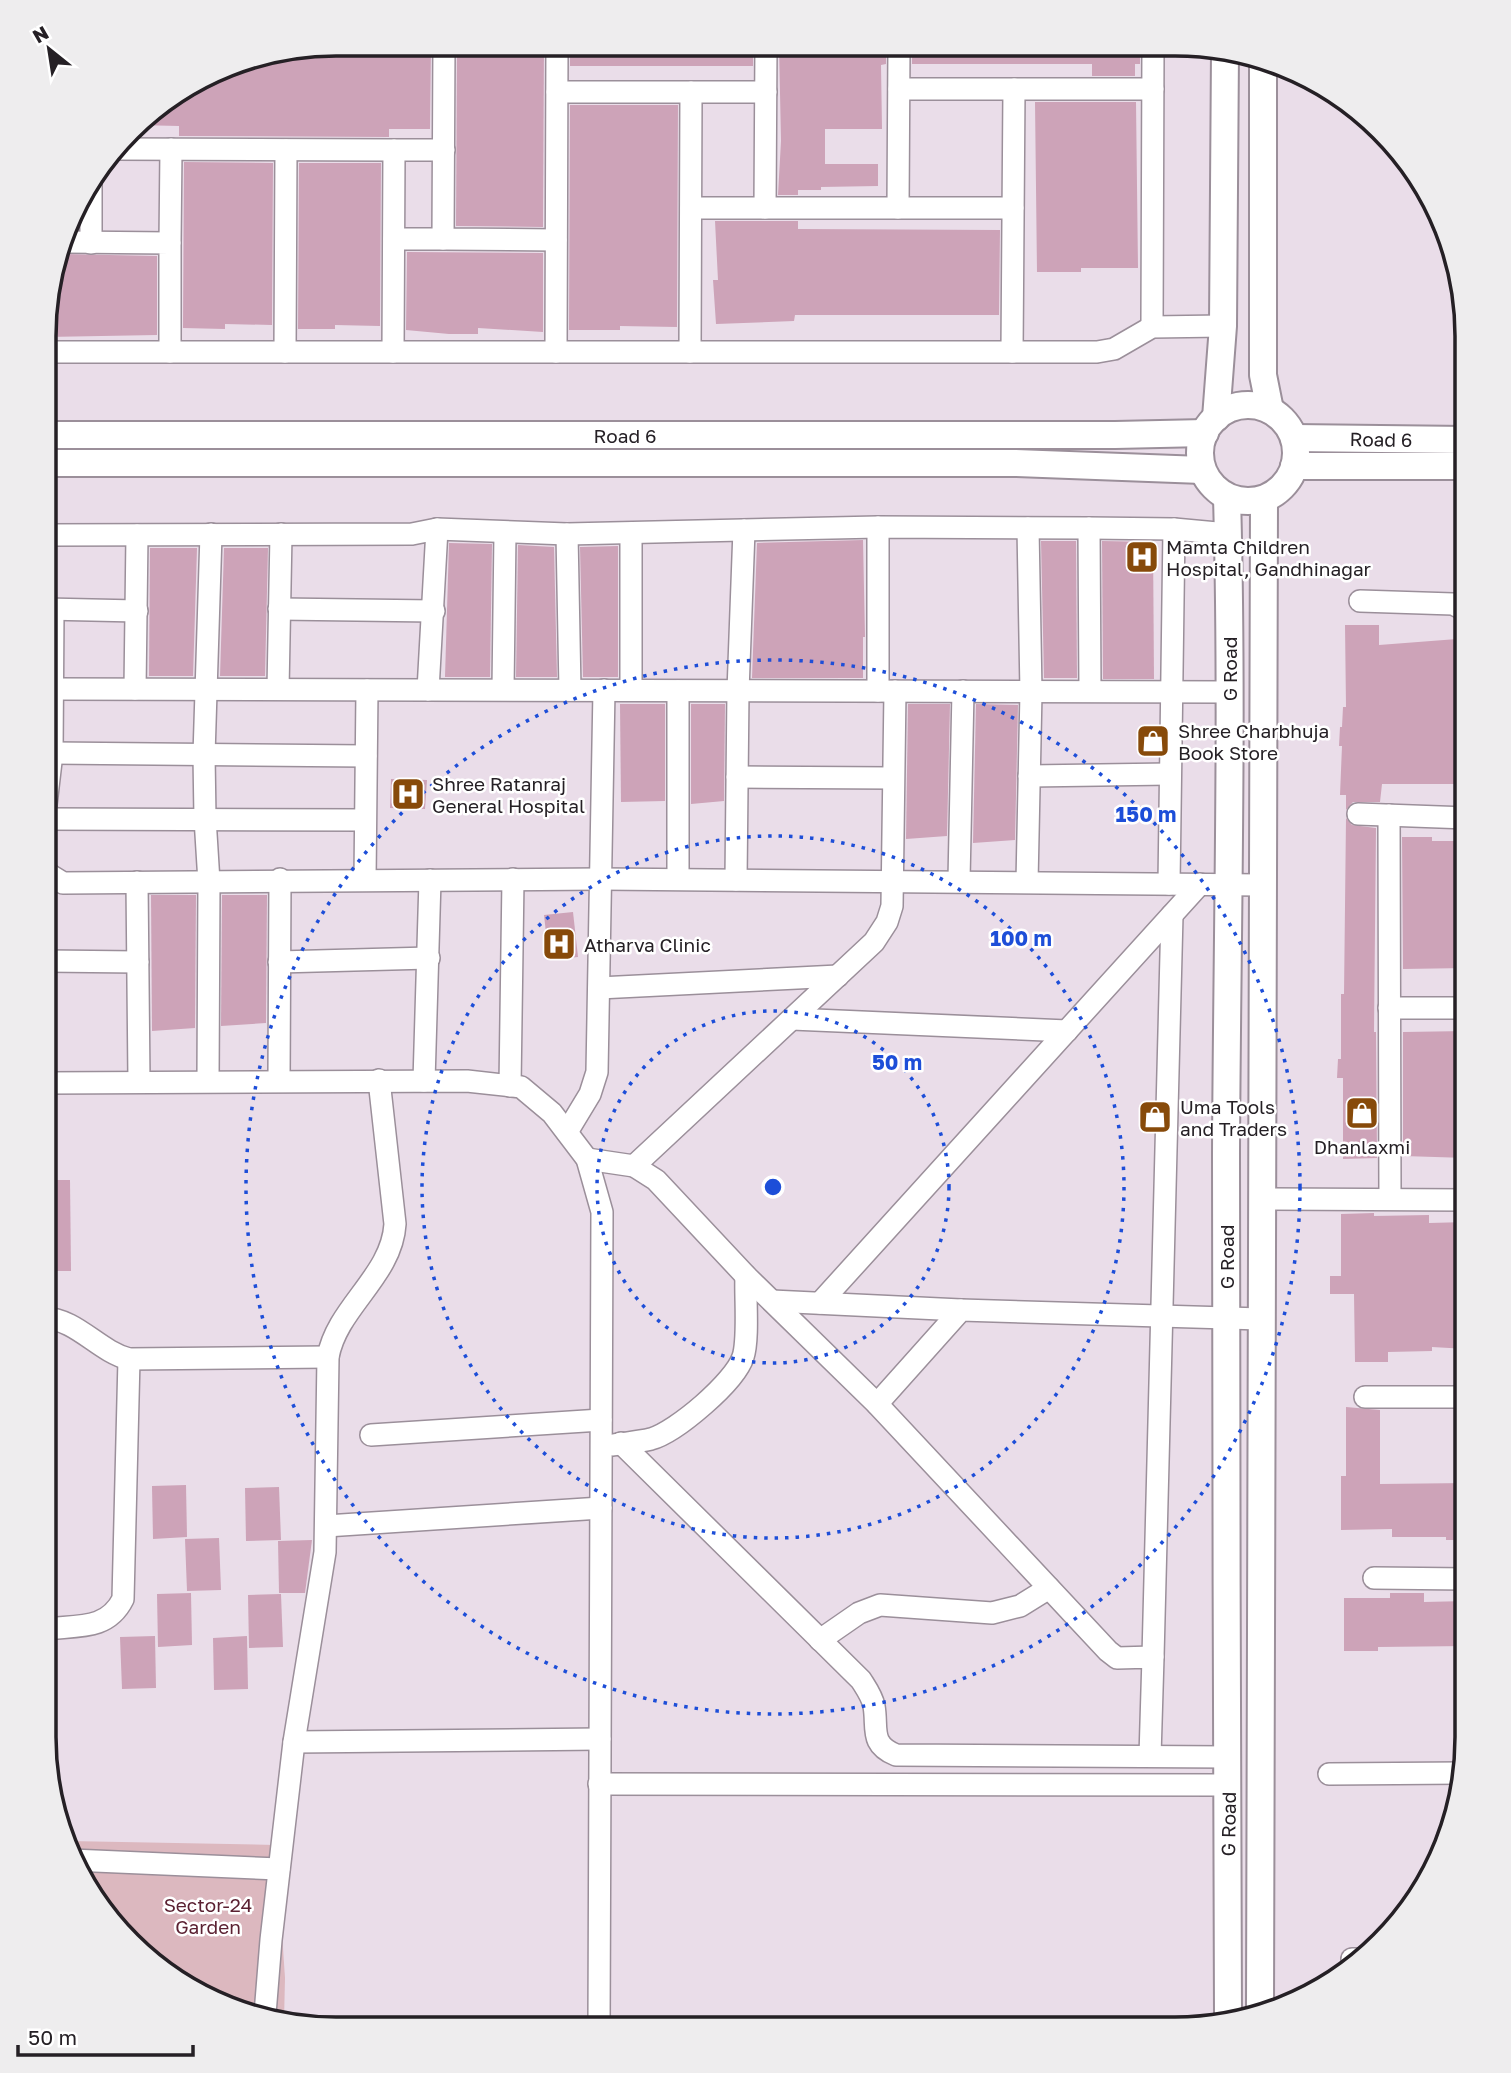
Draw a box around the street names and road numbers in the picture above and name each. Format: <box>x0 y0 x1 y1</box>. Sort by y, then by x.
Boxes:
street label: Road 6 <box>594 424 656 447</box>
street label: Road 6 <box>1349 427 1413 451</box>
street label: G Road <box>1218 637 1241 701</box>
street label: G Road <box>1215 1225 1238 1289</box>
street label: G Road <box>1216 1791 1240 1857</box>

